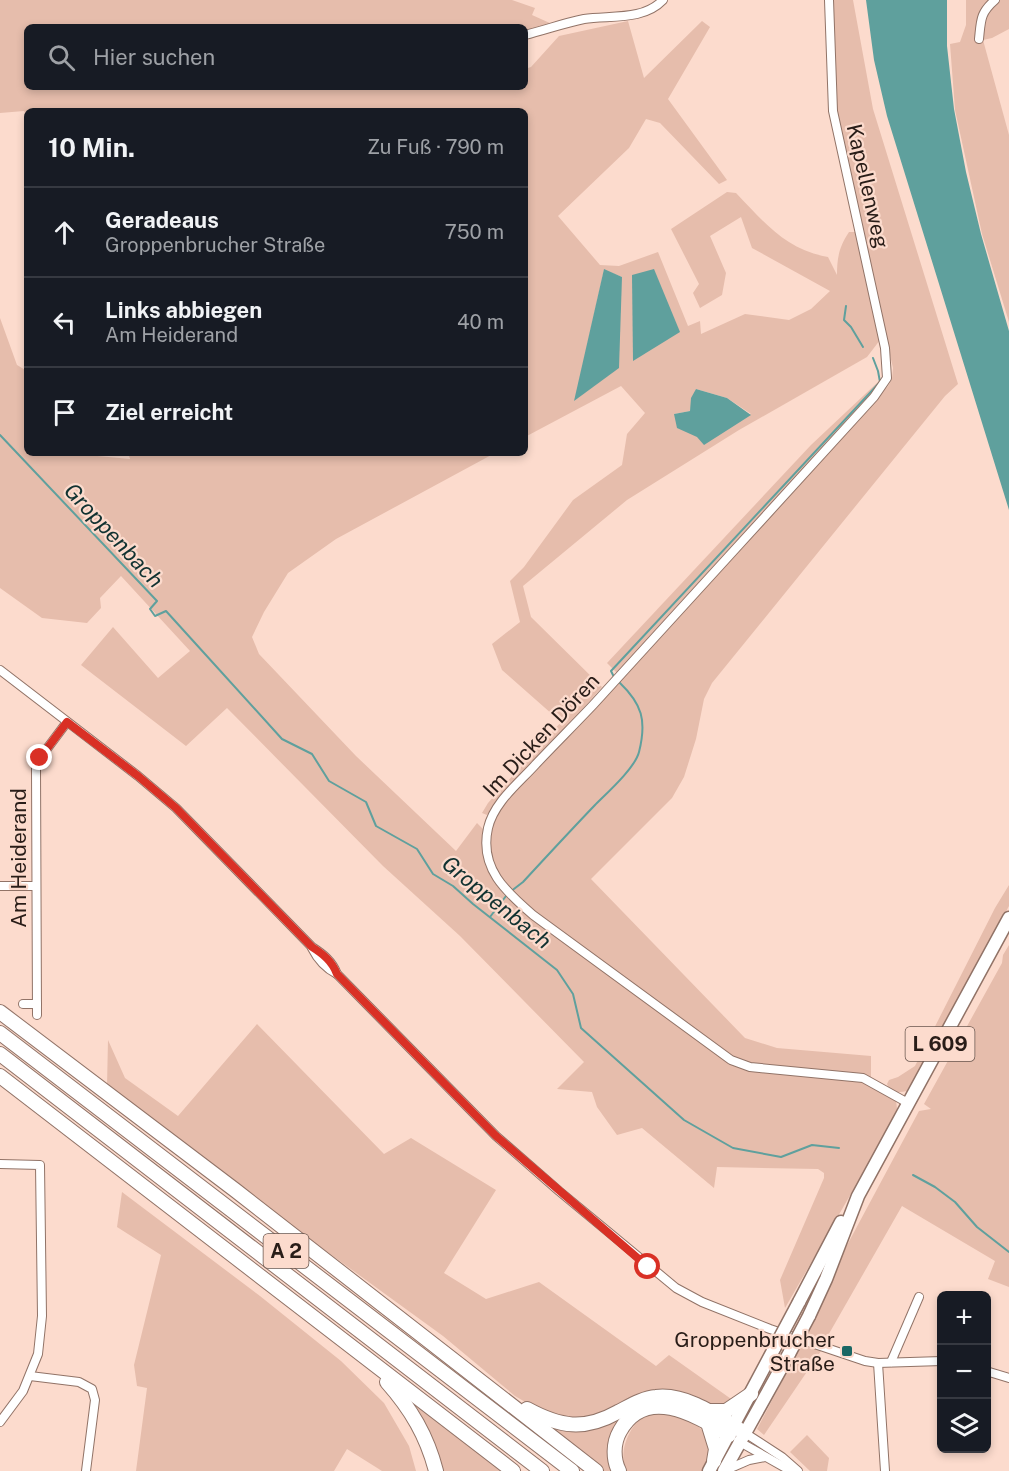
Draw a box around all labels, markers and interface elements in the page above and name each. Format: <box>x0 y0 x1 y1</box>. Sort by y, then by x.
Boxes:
search box <box>24 24 528 90</box>
icon: search <box>45 41 78 74</box>
text: Hier suchen <box>93 44 215 70</box>
street label: Kapellenweg <box>842 121 894 251</box>
text: 10 Min. <box>48 132 135 163</box>
text: Zu Fuß · 790 m <box>367 135 504 159</box>
text: Geradeaus <box>105 207 219 233</box>
icon: ahead <box>48 216 81 249</box>
text: 750 m <box>445 220 504 244</box>
text: Groppenbrucher Straße <box>105 233 325 257</box>
text: Links abbiegen <box>105 297 262 323</box>
icon: left <box>48 306 81 339</box>
text: 40 m <box>457 310 504 334</box>
text: Am Heiderand <box>105 323 238 347</box>
icon: arrive <box>48 396 81 429</box>
text: Ziel erreicht <box>105 399 233 425</box>
water label: Groppenbach <box>59 477 169 593</box>
street label: Im Dicken Dören <box>478 668 604 802</box>
route end <box>26 744 52 770</box>
street label: Am Heiderand <box>6 788 31 928</box>
water label: Groppenbach <box>437 850 557 954</box>
road number: L 609 <box>906 1027 974 1061</box>
road number: A 2 <box>264 1234 308 1268</box>
route start <box>634 1253 660 1279</box>
map controls <box>937 1291 991 1453</box>
button: + <box>937 1291 991 1345</box>
place label: Groppenbrucher Straße <box>674 1327 835 1376</box>
marker: Groppenbrucher Straße <box>840 1344 854 1358</box>
button: − <box>937 1345 991 1399</box>
button: layers <box>937 1399 991 1453</box>

